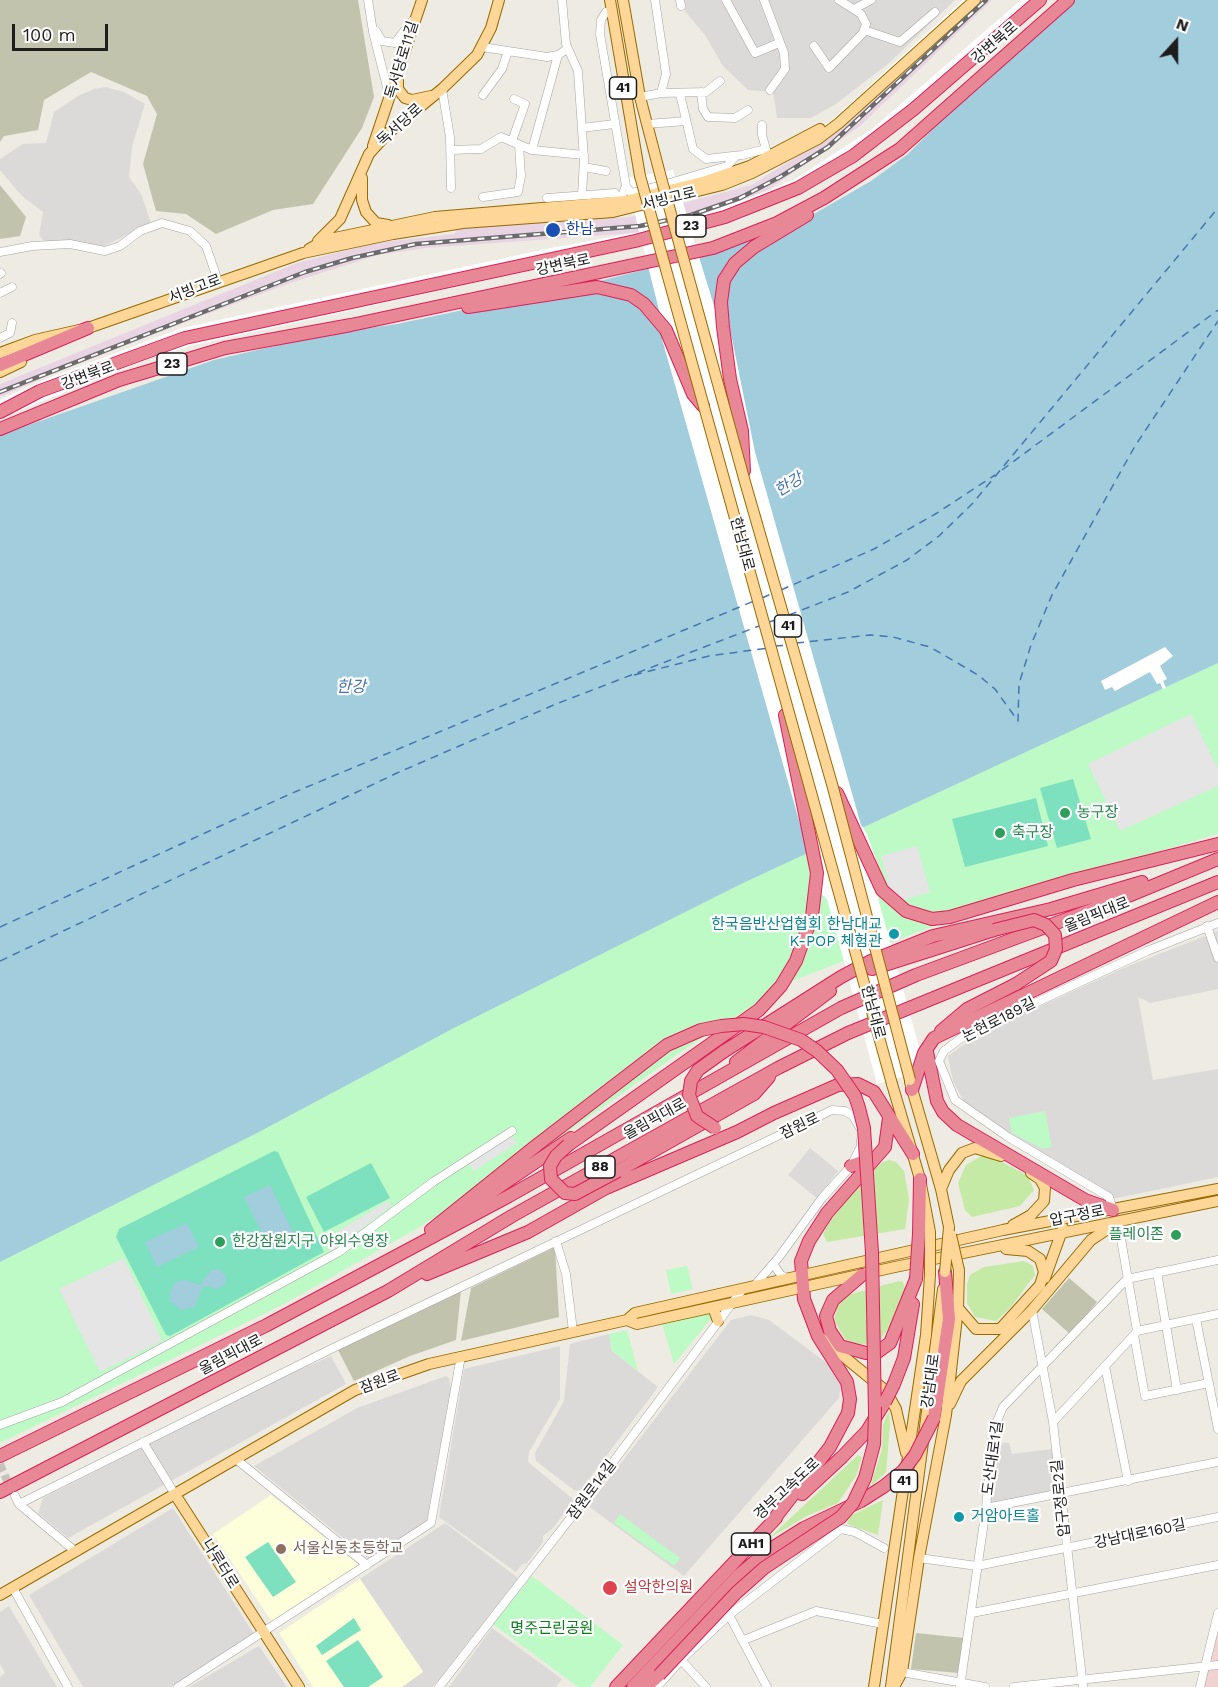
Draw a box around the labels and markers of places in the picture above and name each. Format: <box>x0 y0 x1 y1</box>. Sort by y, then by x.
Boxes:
marker: 한남 <box>544 221 562 239</box>
place label: 한남 <box>566 221 594 239</box>
place label: 농구장 <box>1077 804 1118 822</box>
marker: 농구장 <box>1058 806 1072 820</box>
place label: 축구장 <box>1012 824 1053 842</box>
marker: 축구장 <box>993 826 1007 840</box>
place label: 한국음반산업협회 한남대교 K-POP 체험관 <box>711 916 882 951</box>
marker: 한국음반산업협회 한남대교 K-POP 체험관 <box>887 927 901 941</box>
place label: 플레이존 <box>1109 1226 1164 1244</box>
marker: 플레이존 <box>1169 1228 1183 1242</box>
place label: 한강잠원지구 야외수영장 <box>232 1233 389 1251</box>
marker: 한강잠원지구 야외수영장 <box>213 1235 227 1249</box>
place label: 거암아트홀 <box>971 1508 1040 1526</box>
marker: 거암아트홀 <box>952 1510 966 1524</box>
place label: 서울신동초등학교 <box>293 1540 403 1558</box>
marker: 서울신동초등학교 <box>274 1542 288 1556</box>
marker: 설악한의원 <box>601 1579 619 1597</box>
place label: 설악한의원 <box>624 1579 693 1597</box>

